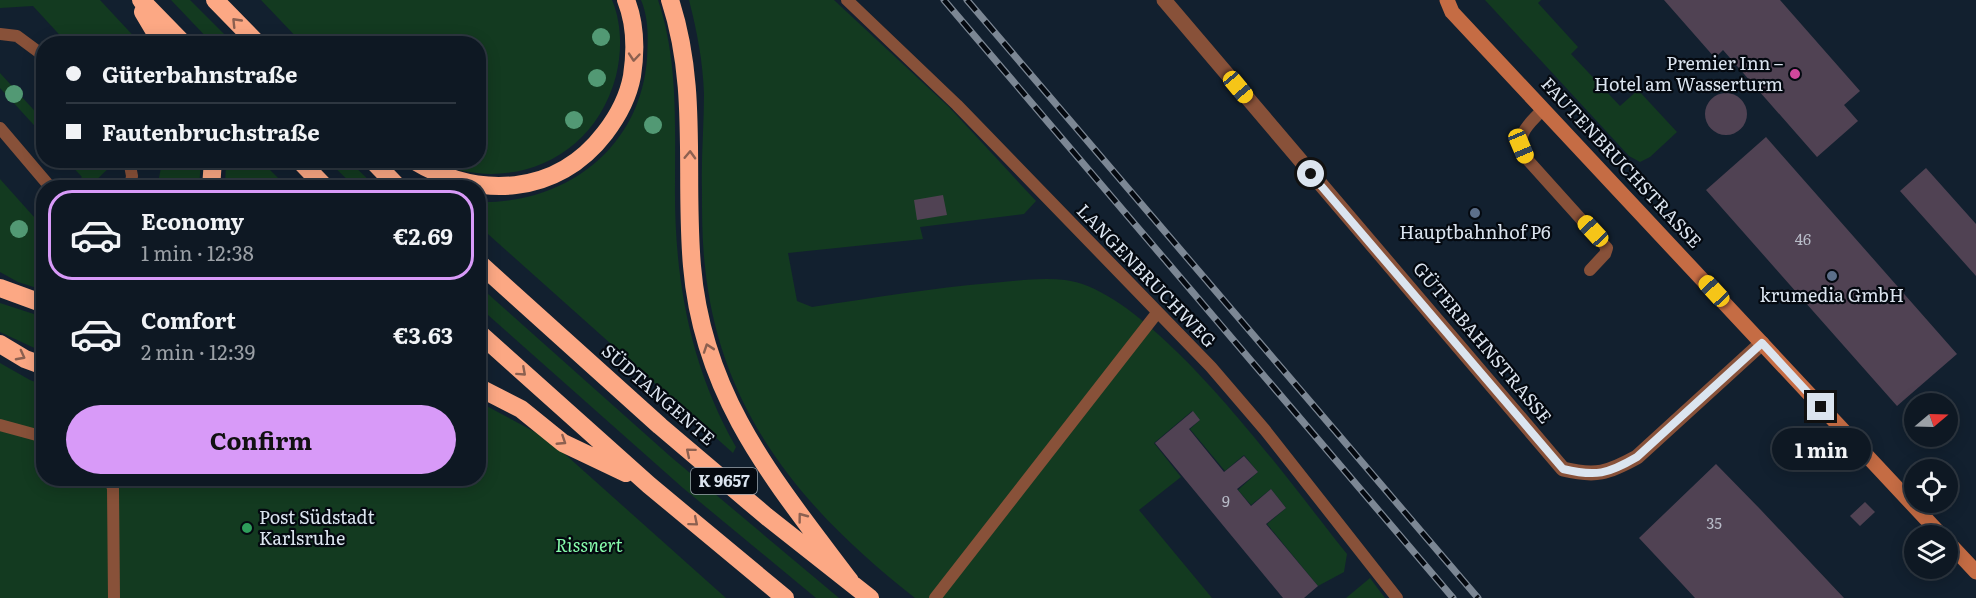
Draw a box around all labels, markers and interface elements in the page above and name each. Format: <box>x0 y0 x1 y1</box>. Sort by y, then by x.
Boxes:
one-way arrow <box>233 18 244 29</box>
place label: Premier Inn – Hotel am Wasserturm <box>1594 49 1783 97</box>
one-way arrow <box>628 53 641 62</box>
text: Güterbahnstraße <box>102 57 298 90</box>
car <box>1220 67 1256 107</box>
marker: Premier Inn – Hotel am Wasserturm <box>1788 67 1802 81</box>
street label: FAUTENBRUCHSTRASSE <box>1536 71 1709 253</box>
text: Fautenbruchstraße <box>102 115 320 148</box>
car <box>1506 126 1536 166</box>
one-way arrow <box>683 151 696 160</box>
route start <box>1297 160 1324 187</box>
street label: LANGENBRUCHWEG <box>1071 197 1223 353</box>
text: Economy <box>141 204 244 237</box>
marker: Hauptbahnhof P6 <box>1468 206 1482 220</box>
icon: car <box>69 208 123 262</box>
car <box>1574 212 1612 250</box>
place label: Hauptbahnhof P6 <box>1399 218 1551 245</box>
text: €2.69 <box>393 219 453 252</box>
house number: 46 <box>1795 227 1811 250</box>
text: 1 min · 12:38 <box>141 237 254 267</box>
street label: GÜTERBAHNSTRASSE <box>1407 255 1559 429</box>
marker: krumedia GmbH <box>1825 269 1839 283</box>
car <box>1695 272 1733 310</box>
place label: krumedia GmbH <box>1760 281 1904 308</box>
text: Comfort <box>141 303 236 336</box>
icon: car <box>69 307 123 361</box>
text: €3.63 <box>393 318 453 351</box>
text: 2 min · 12:39 <box>141 336 255 366</box>
street label: SÜDTANGENTE <box>596 337 722 451</box>
one-way arrow <box>702 343 715 354</box>
one-way arrow <box>15 349 26 361</box>
one-way arrow <box>515 365 525 376</box>
route end <box>1807 393 1834 420</box>
north arrow <box>1904 393 1958 447</box>
map controls <box>1904 393 1958 579</box>
button: Confirm <box>66 405 456 474</box>
callout: 1 min <box>1772 428 1870 470</box>
one-way arrow <box>556 434 567 445</box>
text: 1 min <box>1795 434 1848 464</box>
one-way arrow <box>686 448 697 459</box>
button: locate <box>1904 459 1958 513</box>
road number: K 9657 <box>691 468 757 494</box>
house number: 9 <box>1222 489 1230 512</box>
place label: Post Südstadt Karlsruhe <box>259 503 375 551</box>
house number: 35 <box>1706 511 1722 534</box>
one-way arrow <box>798 513 809 524</box>
one-way arrow <box>687 515 698 526</box>
marker: Post Südstadt Karlsruhe <box>240 521 254 535</box>
button: layers <box>1904 525 1958 579</box>
park label: Rissnert <box>555 531 623 558</box>

